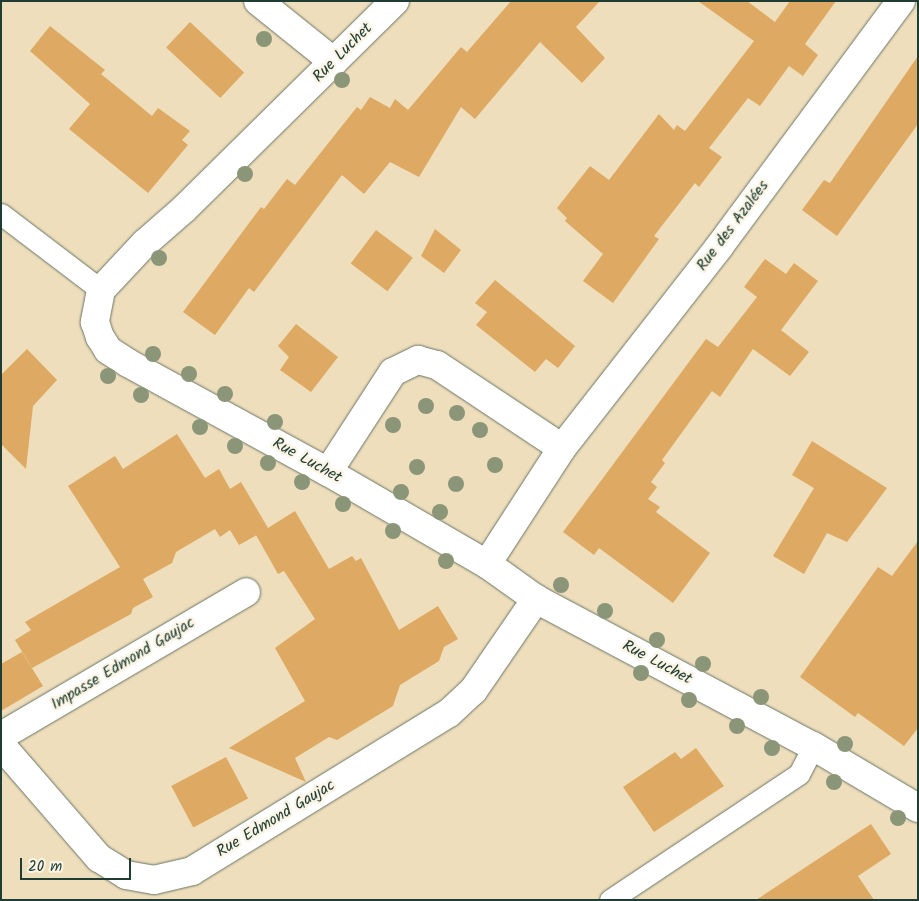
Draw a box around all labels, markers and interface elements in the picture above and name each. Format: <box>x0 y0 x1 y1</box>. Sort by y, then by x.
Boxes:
street label: Rue Luchet <box>309 19 377 87</box>
street label: Rue des Azalées <box>693 177 773 275</box>
street label: Rue Luchet <box>269 434 345 488</box>
street label: Impasse Edmond Gaujac <box>48 614 198 714</box>
street label: Rue Luchet <box>619 637 695 689</box>
street label: Rue Edmond Gaujac <box>213 776 339 862</box>
scale bar <box>22 848 134 880</box>
text: 20 m <box>28 855 62 879</box>

